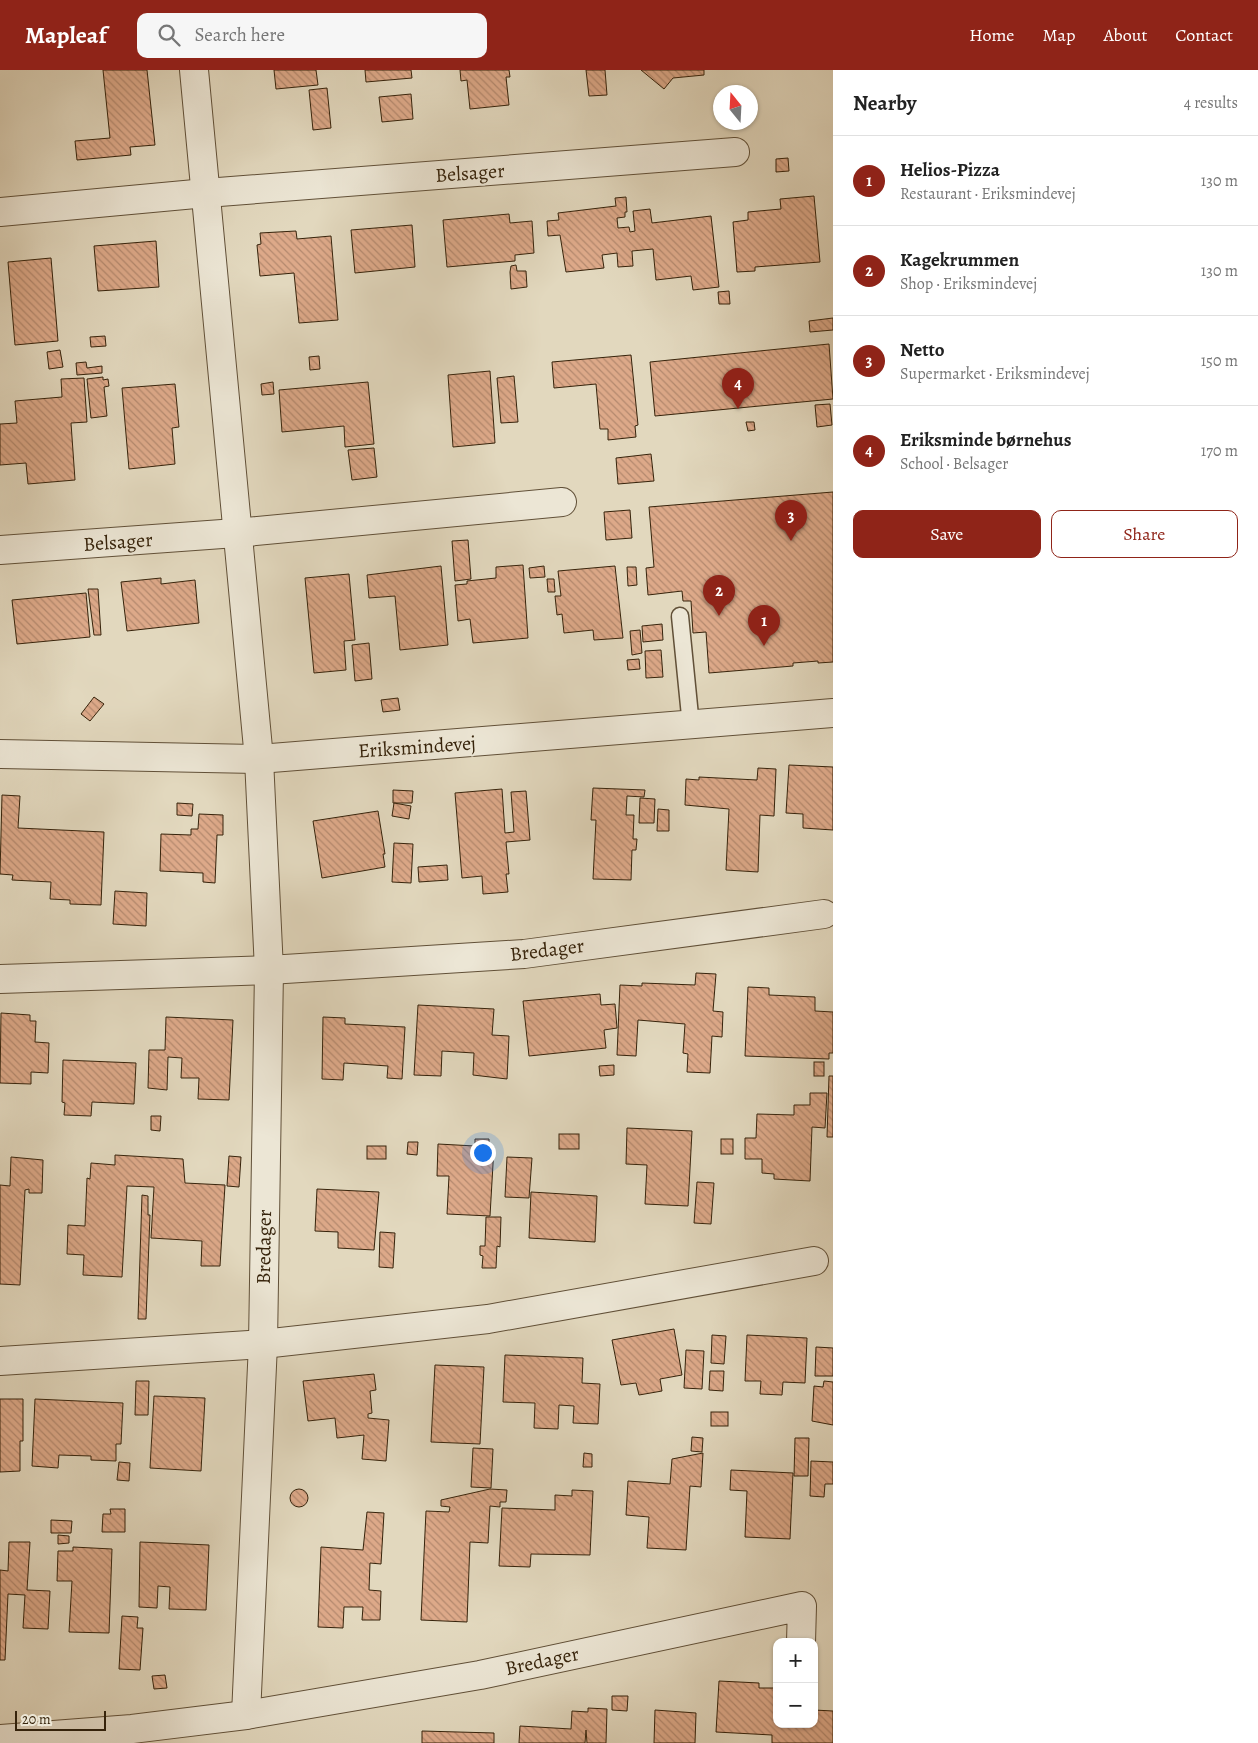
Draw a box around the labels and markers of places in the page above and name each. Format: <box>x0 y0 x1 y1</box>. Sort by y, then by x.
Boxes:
pin: 4 <box>722 368 754 409</box>
pin: 3 <box>775 500 807 541</box>
pin: 2 <box>703 575 735 616</box>
pin: 1 <box>748 605 780 646</box>

